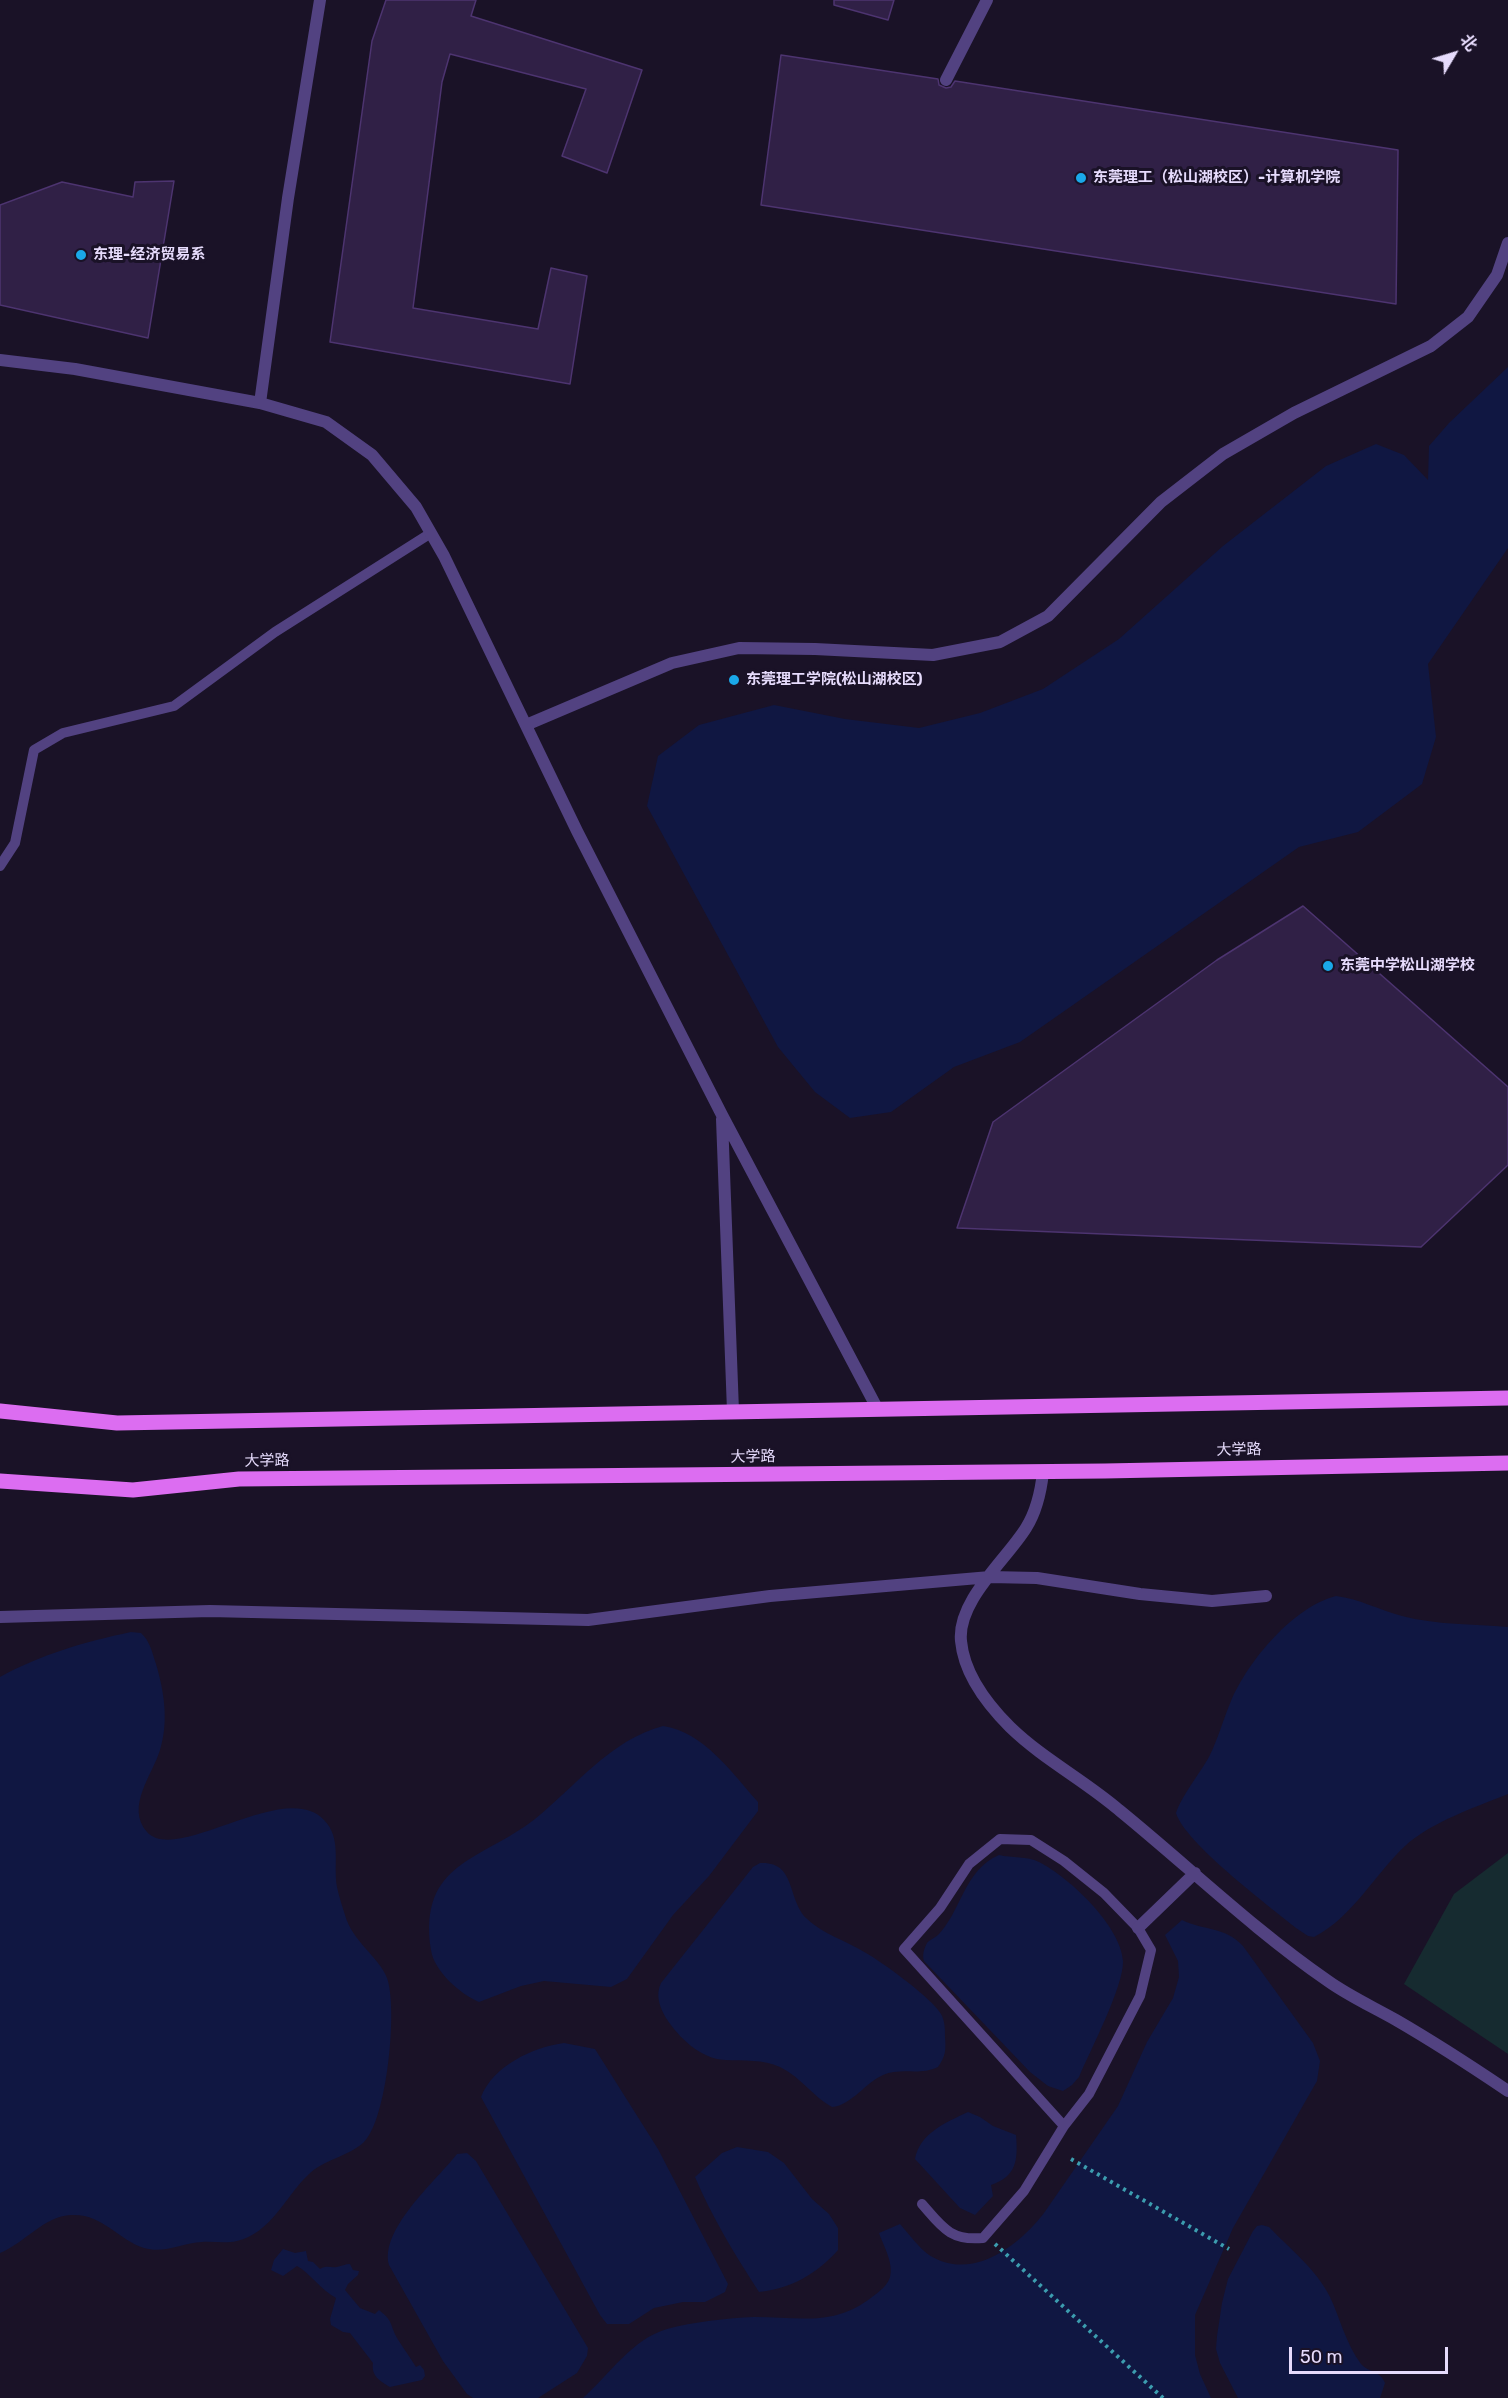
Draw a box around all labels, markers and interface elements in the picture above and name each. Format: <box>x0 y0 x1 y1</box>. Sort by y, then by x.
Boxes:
north arrow <box>1424 24 1484 84</box>
text: 北 <box>1456 30 1481 55</box>
place label: 东莞理工（松山湖校区）-计算机学院 <box>1093 169 1340 187</box>
marker: 东莞理工（松山湖校区）-计算机学院 <box>1074 171 1088 185</box>
place label: 东理-经济贸易系 <box>93 246 205 264</box>
marker: 东理-经济贸易系 <box>74 248 88 262</box>
place label: 东莞理工学院(松山湖校区) <box>746 671 923 689</box>
marker: 东莞理工学院(松山湖校区) <box>727 673 741 687</box>
place label: 东莞中学松山湖学校 <box>1340 957 1475 975</box>
marker: 东莞中学松山湖学校 <box>1321 959 1335 973</box>
street label: 大学路 <box>1216 1441 1262 1459</box>
street label: 大学路 <box>730 1448 776 1466</box>
street label: 大学路 <box>244 1452 290 1470</box>
scale bar <box>1292 2335 1451 2373</box>
text: 50 m <box>1300 2346 1343 2368</box>

